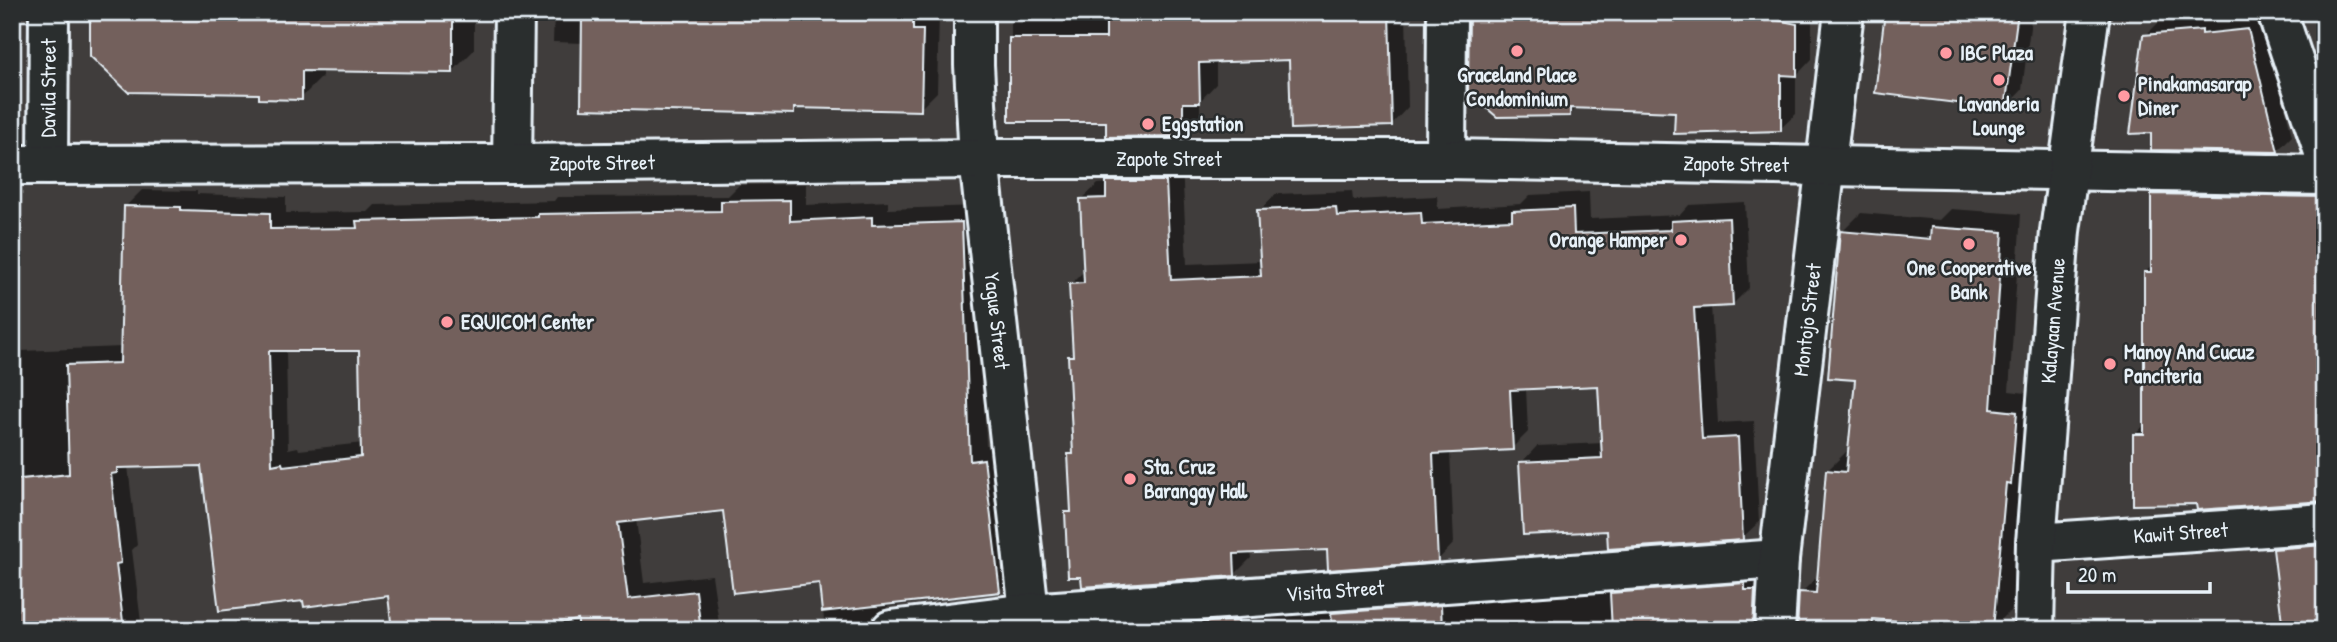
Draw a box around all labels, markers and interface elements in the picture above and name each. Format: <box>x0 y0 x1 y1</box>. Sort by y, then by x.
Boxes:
street label: Davila Street <box>33 38 63 138</box>
place label: IBC Plaza <box>1960 38 2034 67</box>
marker: Graceland Place Condominium <box>1509 43 1525 59</box>
marker: IBC Plaza <box>1938 45 1954 61</box>
place label: Graceland Place Condominium <box>1457 60 1577 113</box>
place label: Pinakamasarap Diner <box>2138 69 2253 122</box>
marker: Lavanderia Lounge <box>1991 72 2007 88</box>
marker: Pinakamasarap Diner <box>2116 88 2132 104</box>
place label: Lavanderia Lounge <box>1959 89 2040 143</box>
place label: Eggstation <box>1162 109 1243 139</box>
marker: Eggstation <box>1140 116 1156 132</box>
street label: Zapote Street <box>1116 144 1223 173</box>
street label: Zapote Street <box>549 147 656 178</box>
street label: Zapote Street <box>1683 148 1790 179</box>
place label: Orange Hamper <box>1549 225 1668 255</box>
marker: Orange Hamper <box>1673 232 1689 248</box>
marker: One Cooperative Bank <box>1961 236 1977 252</box>
place label: One Cooperative Bank <box>1906 253 2032 306</box>
street label: Kalayaan Avenue <box>2033 257 2072 385</box>
street label: Montojo Street <box>1786 261 1828 378</box>
street label: Yague Street <box>978 271 1017 372</box>
place label: EQUICOM Center <box>461 307 595 336</box>
marker: EQUICOM Center <box>439 314 455 330</box>
place label: Manoy And Cucuz Panciteria <box>2124 337 2255 390</box>
marker: Manoy And Cucuz Panciteria <box>2102 356 2118 372</box>
place label: Sta. Cruz Barangay Hall <box>1144 452 1248 506</box>
marker: Sta. Cruz Barangay Hall <box>1122 471 1138 487</box>
street label: Kawit Street <box>2132 515 2230 550</box>
scale bar <box>2068 551 2209 595</box>
text: 20 m <box>2078 560 2116 589</box>
street label: Visita Street <box>1285 572 1386 608</box>

